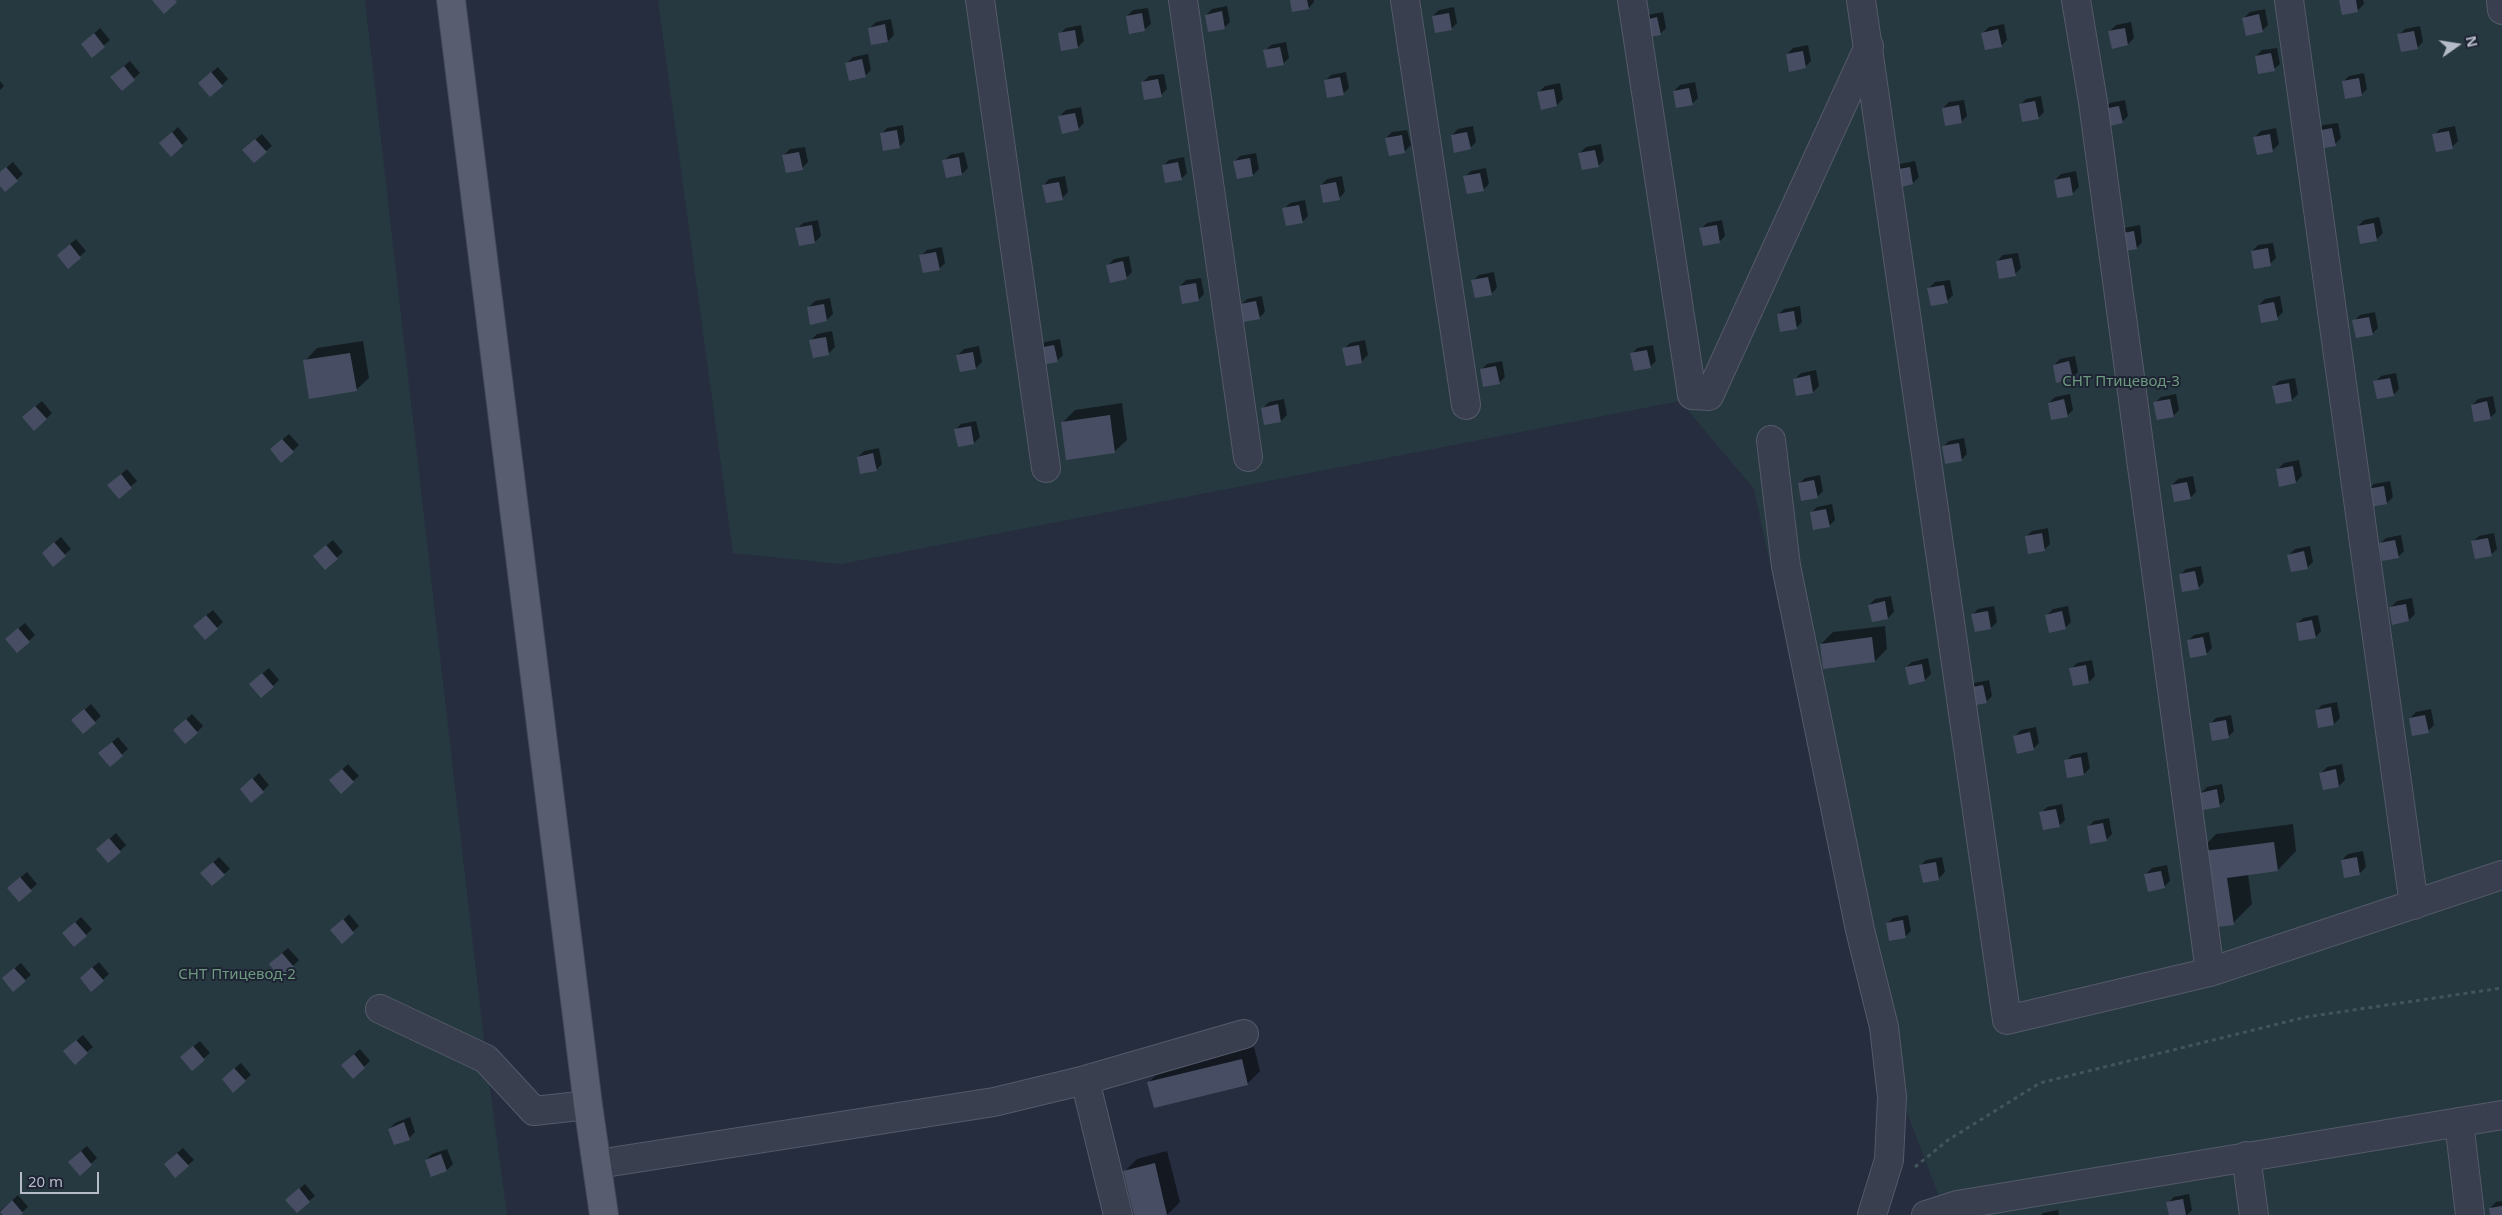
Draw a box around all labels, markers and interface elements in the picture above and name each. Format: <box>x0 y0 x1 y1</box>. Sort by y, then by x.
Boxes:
north arrow <box>2432 20 2482 70</box>
text: N <box>2462 34 2483 49</box>
park label: СНТ Птицевод-3 <box>2062 373 2180 391</box>
park label: СНТ Птицевод-2 <box>178 966 296 984</box>
scale bar <box>22 1162 101 1194</box>
text: 20 m <box>28 1171 63 1191</box>

